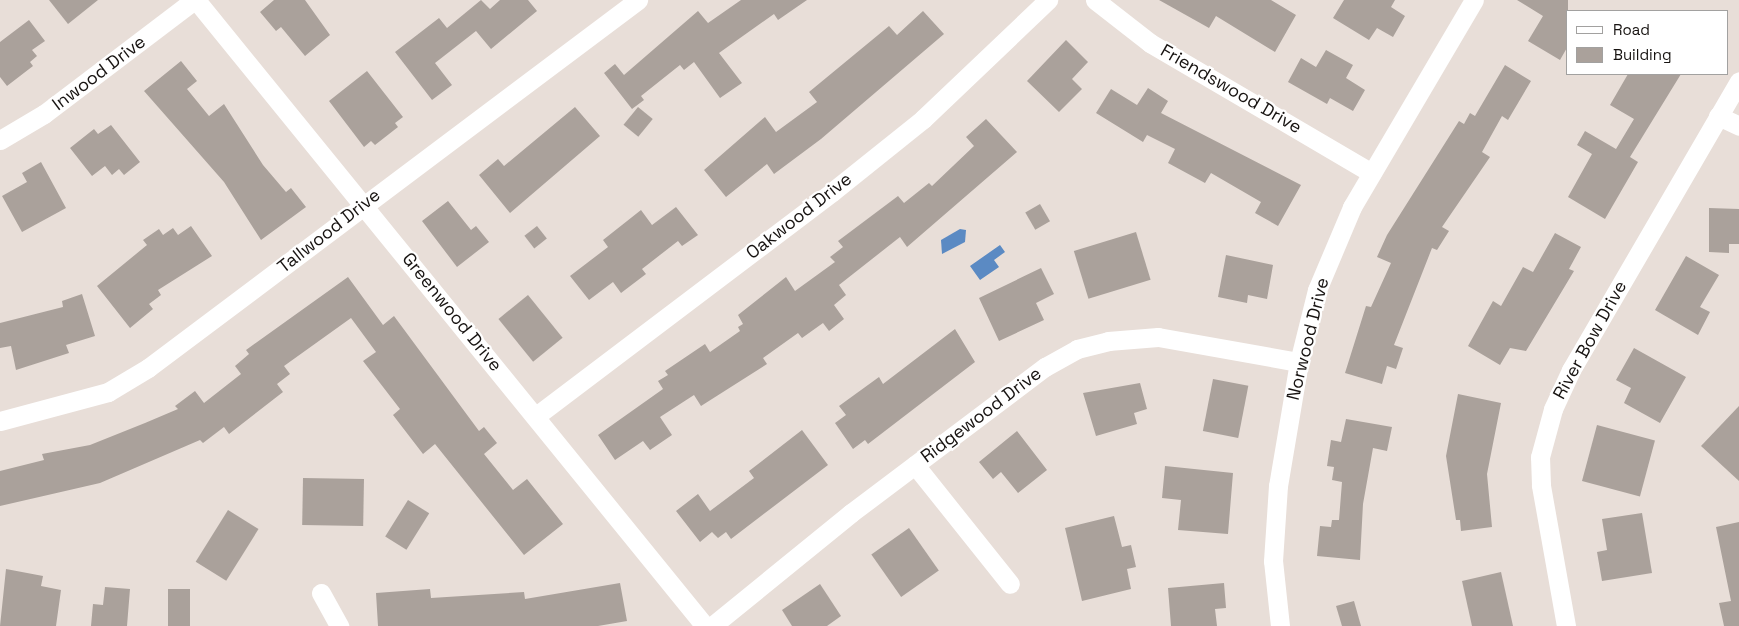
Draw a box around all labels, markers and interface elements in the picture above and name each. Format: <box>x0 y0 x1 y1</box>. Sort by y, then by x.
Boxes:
legend <box>1566 10 1729 75</box>
text: Road <box>1613 20 1650 39</box>
street label: Inwood Drive <box>48 31 150 115</box>
street label: Friendswood Drive <box>1157 40 1305 138</box>
text: Building <box>1613 45 1672 64</box>
street label: Oakwood Drive <box>742 168 856 264</box>
street label: Tallwood Drive <box>273 184 385 278</box>
street label: Greenwood Drive <box>398 248 506 376</box>
street label: Norwood Drive <box>1282 275 1334 403</box>
street label: River Bow Drive <box>1549 277 1631 403</box>
street label: Ridgewood Drive <box>917 363 1045 467</box>

